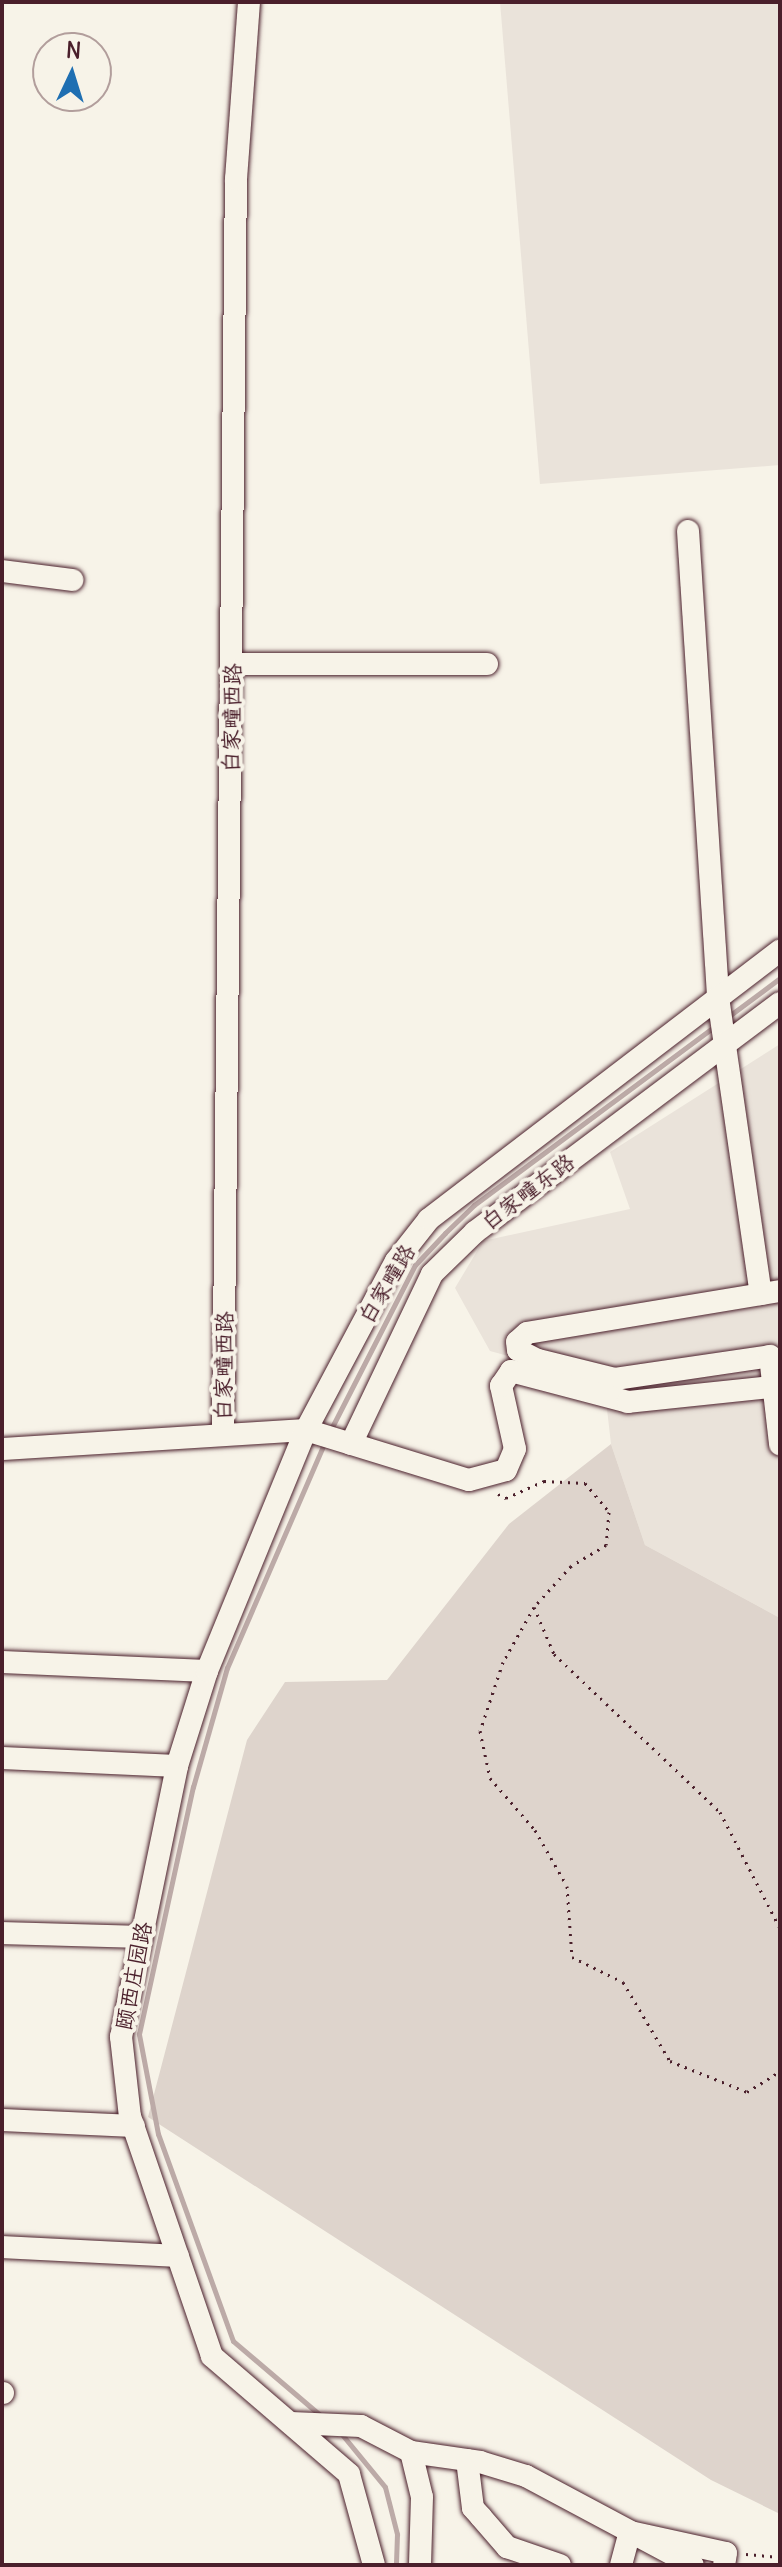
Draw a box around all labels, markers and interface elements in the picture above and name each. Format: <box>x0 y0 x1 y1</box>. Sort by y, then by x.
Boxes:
north arrow <box>32 32 112 112</box>
text: N <box>65 36 82 65</box>
street label: 白家疃西路 <box>218 663 246 773</box>
street label: 白家疃东路 <box>476 1148 580 1236</box>
street label: 白家疃路 <box>353 1239 421 1329</box>
street label: 白家疃西路 <box>210 1311 238 1421</box>
street label: 颐西庄园路 <box>111 1919 157 2033</box>

